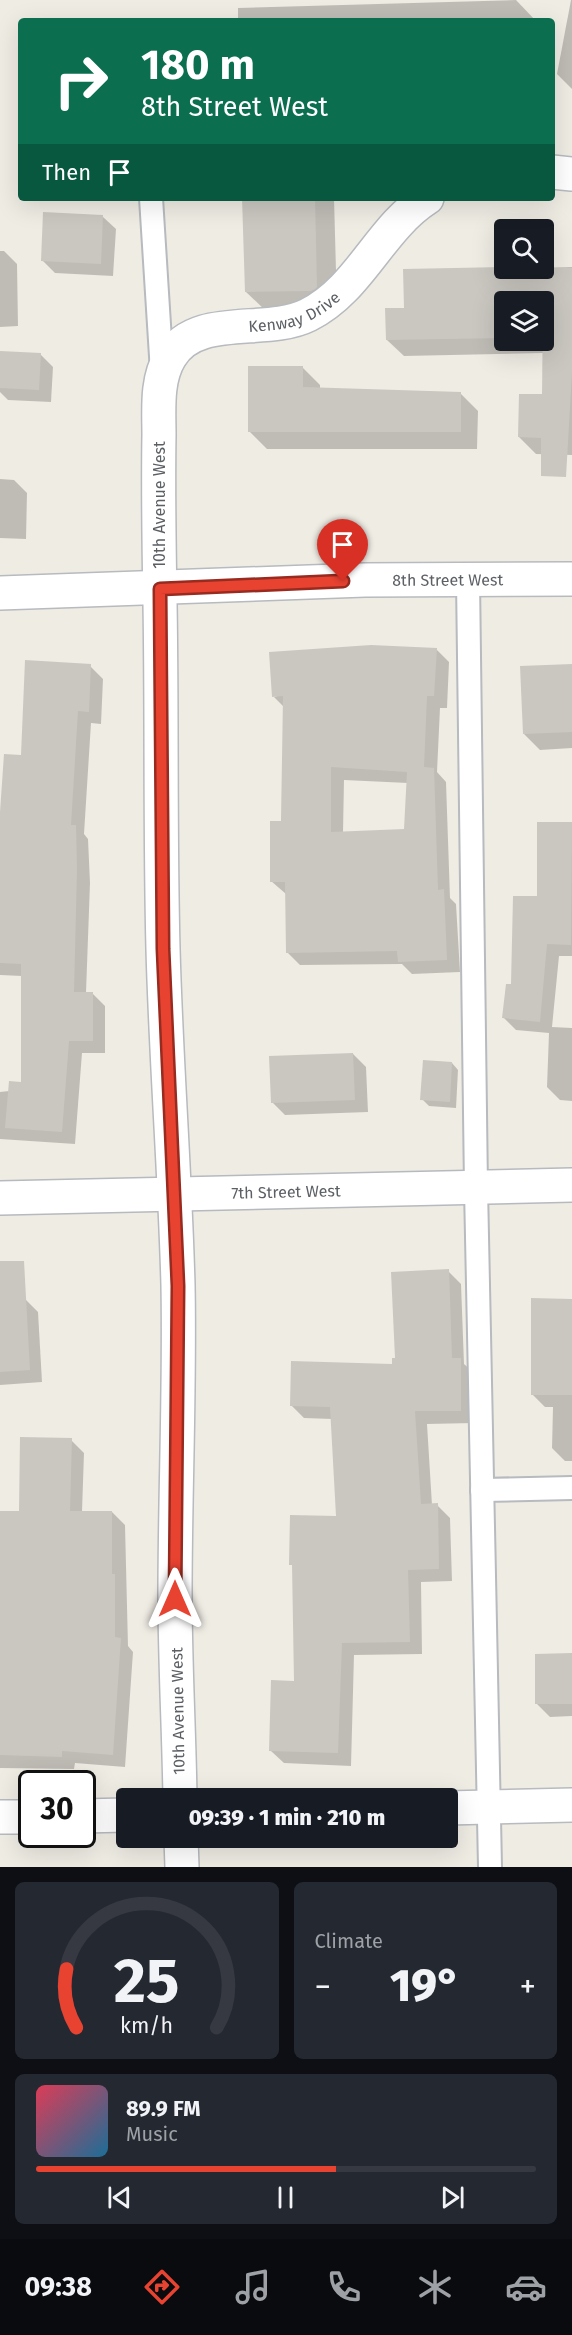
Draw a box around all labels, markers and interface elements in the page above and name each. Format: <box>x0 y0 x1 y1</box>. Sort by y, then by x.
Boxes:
text: 180 m <box>141 40 255 90</box>
icon: right <box>42 42 120 120</box>
text: 8th Street West <box>141 91 328 123</box>
icon: arrive <box>103 156 136 189</box>
text: Then <box>42 159 91 186</box>
map controls <box>494 219 554 351</box>
button: search <box>494 219 554 279</box>
street label: Kenway Drive <box>248 287 344 335</box>
button: layers <box>494 291 554 351</box>
street label: 10th Avenue West <box>150 441 169 569</box>
pin <box>317 519 368 581</box>
icon: arrive <box>326 528 359 561</box>
street label: 8th Street West <box>392 570 504 589</box>
street label: 7th Street West <box>231 1181 341 1202</box>
position arrow <box>143 1567 207 1631</box>
street label: 10th Avenue West <box>167 1647 189 1775</box>
speed limit sign: 30 <box>18 1770 96 1848</box>
text: 09:39 · 1 min · 210 m <box>189 1804 385 1831</box>
text: Climate <box>315 1929 383 1953</box>
text: 25 <box>114 1944 180 2019</box>
text: 19° <box>390 1959 460 2013</box>
text: − <box>315 1967 331 2007</box>
text: + <box>520 1967 536 2007</box>
text: km/h <box>120 2013 173 2039</box>
text: 89.9 FM <box>126 2095 201 2122</box>
text: Music <box>126 2122 178 2146</box>
icon: previous <box>103 2181 136 2214</box>
icon: pause <box>269 2181 302 2214</box>
icon: next <box>436 2181 469 2214</box>
icon: directions <box>141 2266 183 2308</box>
icon: music <box>232 2266 274 2308</box>
icon: phone <box>323 2266 365 2308</box>
icon: climate <box>414 2266 456 2308</box>
icon: car <box>505 2266 547 2308</box>
text: 09:38 <box>25 2271 92 2303</box>

